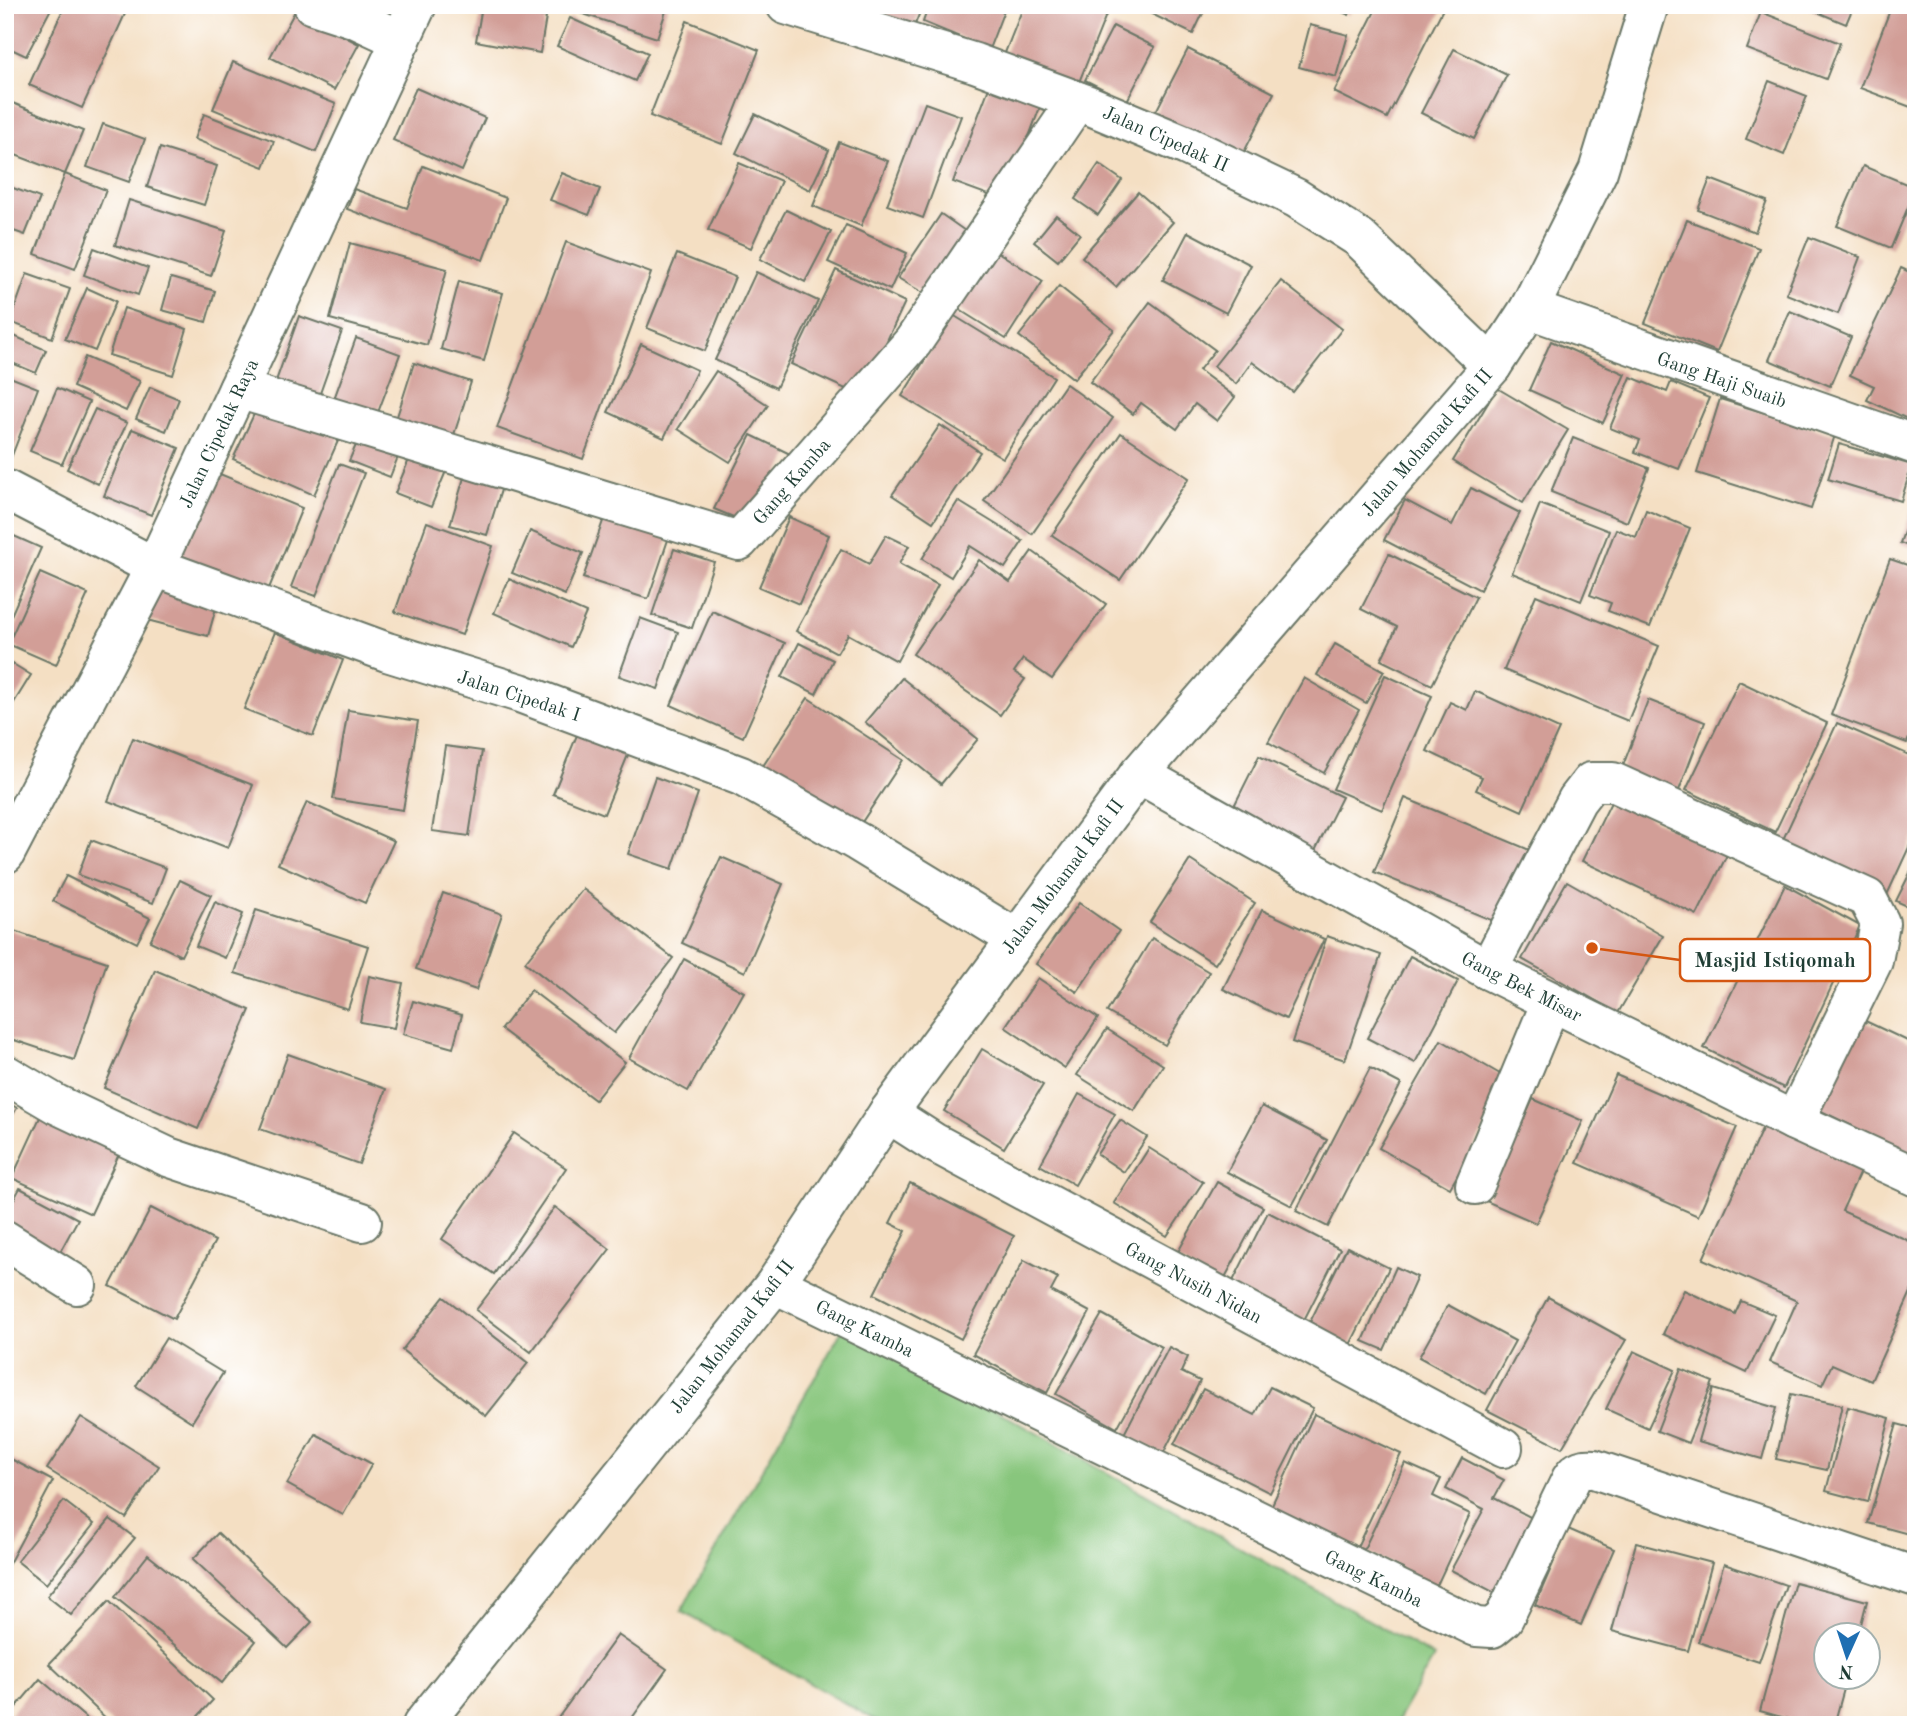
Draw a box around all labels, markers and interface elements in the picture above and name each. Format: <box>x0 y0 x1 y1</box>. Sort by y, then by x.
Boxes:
street label: Jalan Cipedak II <box>1099 104 1231 177</box>
street label: Gang Haji Suaib <box>1654 350 1789 412</box>
street label: Jalan Cipedak Raya <box>177 356 263 512</box>
street label: Jalan Mohamad Kafi II <box>1359 366 1497 521</box>
street label: Gang Kamba <box>751 436 836 529</box>
street label: Jalan Cipedak I <box>454 669 582 726</box>
street label: Jalan Mohamad Kafi II <box>1000 796 1128 959</box>
callout: Masjid Istiqomah <box>1680 939 1870 981</box>
street label: Gang Bek Misar <box>1458 950 1584 1027</box>
text: Masjid Istiqomah <box>1694 951 1856 972</box>
street label: Gang Nusih Nidan <box>1121 1240 1264 1328</box>
street label: Jalan Mohamad Kafi II <box>667 1257 799 1418</box>
street label: Gang Kamba <box>812 1298 917 1362</box>
street label: Gang Kamba <box>1321 1548 1426 1612</box>
north arrow <box>1812 1622 1882 1692</box>
text: N <box>1838 1661 1854 1680</box>

